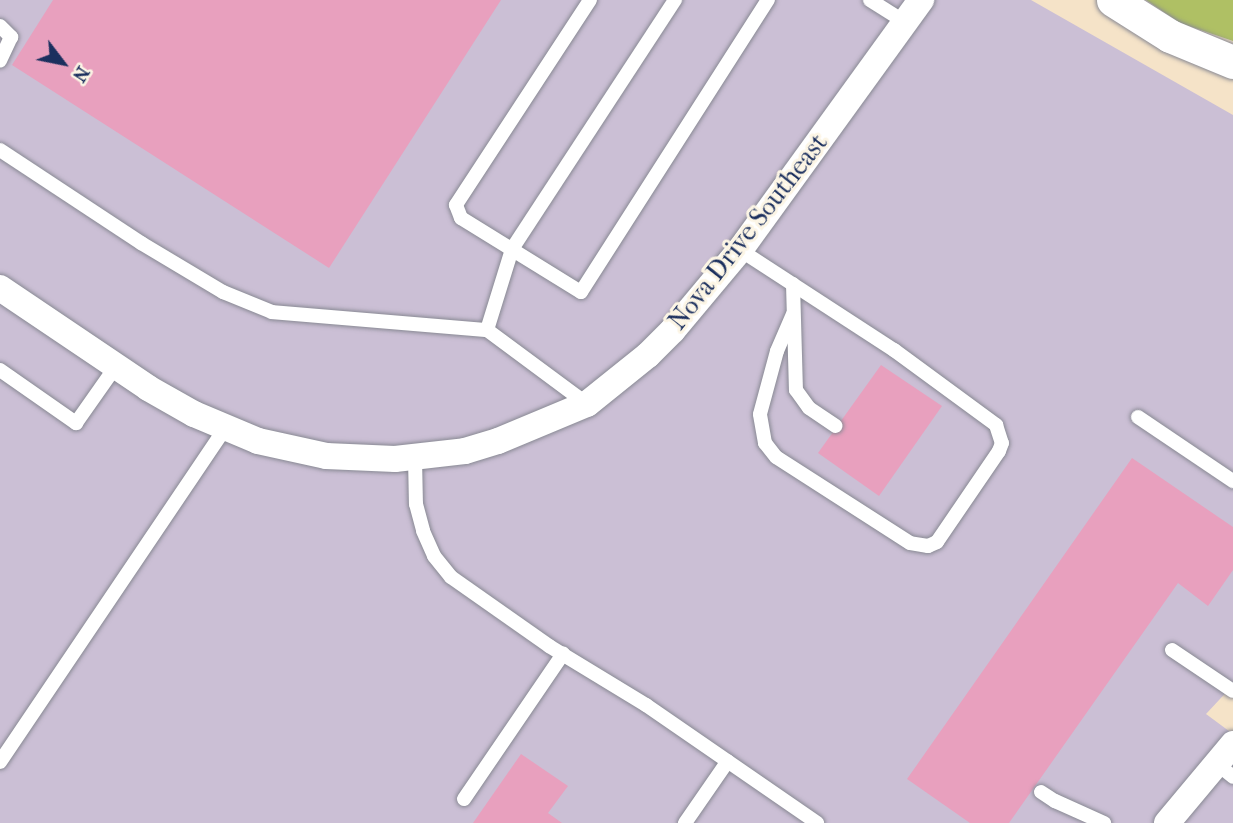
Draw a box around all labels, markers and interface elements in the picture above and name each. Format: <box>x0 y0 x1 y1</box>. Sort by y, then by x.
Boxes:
north arrow <box>28 28 98 98</box>
text: N <box>68 62 94 86</box>
street label: Nova Drive Southeast <box>662 128 834 336</box>

